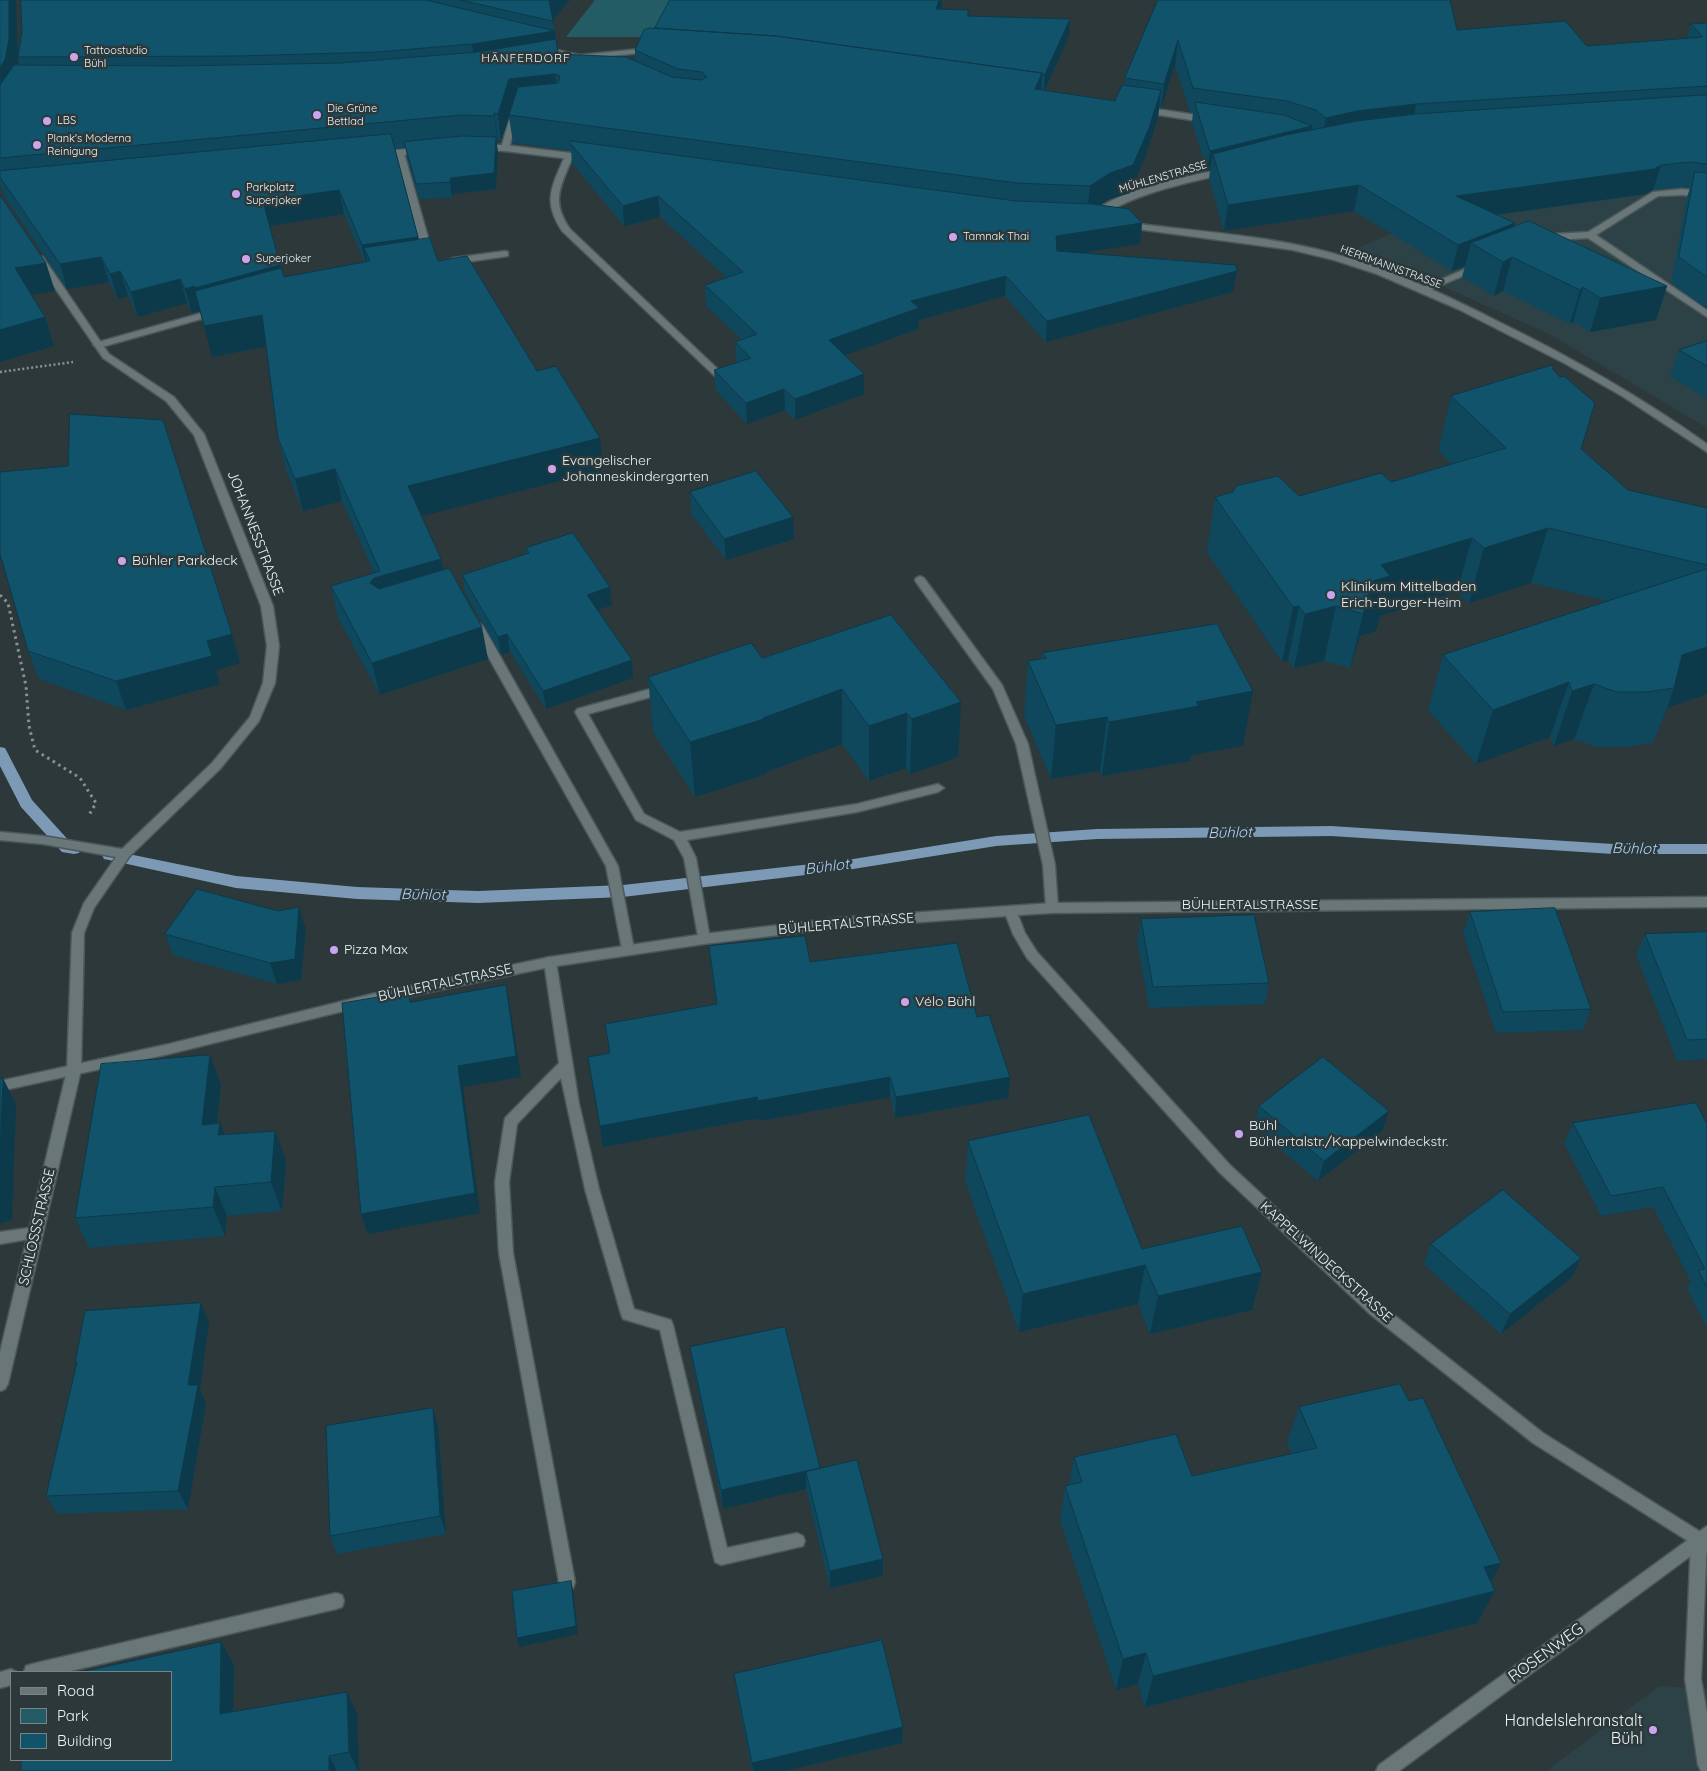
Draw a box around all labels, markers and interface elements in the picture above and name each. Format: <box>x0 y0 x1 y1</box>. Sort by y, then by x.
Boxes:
place label: Tattoostudio Bühl <box>84 44 148 70</box>
marker: Tattoostudio Bühl <box>68 51 80 63</box>
district label: HÄNFERDORF <box>480 51 572 65</box>
place label: Die Grüne Bettlad <box>327 102 377 128</box>
marker: Die Grüne Bettlad <box>311 109 323 121</box>
place label: LBS <box>57 114 76 128</box>
marker: LBS <box>41 115 53 127</box>
place label: Plank's Moderna Reinigung <box>47 132 131 158</box>
marker: Plank's Moderna Reinigung <box>31 139 43 151</box>
street label: MÜHLENSTRASSE <box>1117 158 1209 196</box>
place label: Parkplatz Superjoker <box>246 181 301 207</box>
marker: Parkplatz Superjoker <box>230 188 242 200</box>
place label: Tamnak Thai <box>963 230 1029 244</box>
marker: Tamnak Thai <box>947 231 959 243</box>
street label: HERRMANNSTRASSE <box>1338 242 1444 292</box>
place label: Superjoker <box>256 252 311 266</box>
marker: Superjoker <box>240 253 252 265</box>
place label: Evangelischer Johanneskindergarten <box>562 453 709 486</box>
marker: Evangelischer Johanneskindergarten <box>546 463 558 475</box>
street label: JOHANNESSTRASSE <box>223 468 287 598</box>
place label: Bühler Parkdeck <box>132 553 238 569</box>
marker: Bühler Parkdeck <box>116 555 128 567</box>
place label: Klinikum Mittelbaden Erich-Burger-Heim <box>1341 579 1476 612</box>
marker: Klinikum Mittelbaden Erich-Burger-Heim <box>1325 589 1337 601</box>
water label: Bühlot <box>1208 824 1252 842</box>
water label: Bühlot <box>1612 840 1656 858</box>
water label: Bühlot <box>804 855 850 879</box>
water label: Bühlot <box>401 886 445 904</box>
street label: BÜHLERTALSTRASSE <box>1182 897 1318 913</box>
street label: BÜHLERTALSTRASSE <box>777 910 915 938</box>
place label: Pizza Max <box>344 942 408 958</box>
marker: Pizza Max <box>328 944 340 956</box>
street label: BÜHLERTALSTRASSE <box>377 961 513 1005</box>
place label: Vélo Bühl <box>915 994 976 1010</box>
marker: Vélo Bühl <box>899 996 911 1008</box>
place label: Bühl Bühlertalstr./Kappelwindeckstr. <box>1249 1118 1448 1150</box>
marker: Bühl Bühlertalstr./Kappelwindeckstr. <box>1233 1128 1245 1140</box>
street label: SCHLOSSSTRASSE <box>15 1167 59 1287</box>
street label: KAPPELWINDECKSTRASSE <box>1256 1198 1396 1326</box>
street label: ROSENWEG <box>1505 1619 1587 1687</box>
legend <box>10 1671 172 1761</box>
text: Road <box>57 1681 94 1700</box>
text: Park <box>57 1706 89 1725</box>
place label: Handelslehranstalt Bühl <box>1504 1711 1643 1749</box>
marker: Handelslehranstalt Bühl <box>1647 1724 1659 1736</box>
text: Building <box>57 1731 112 1750</box>

